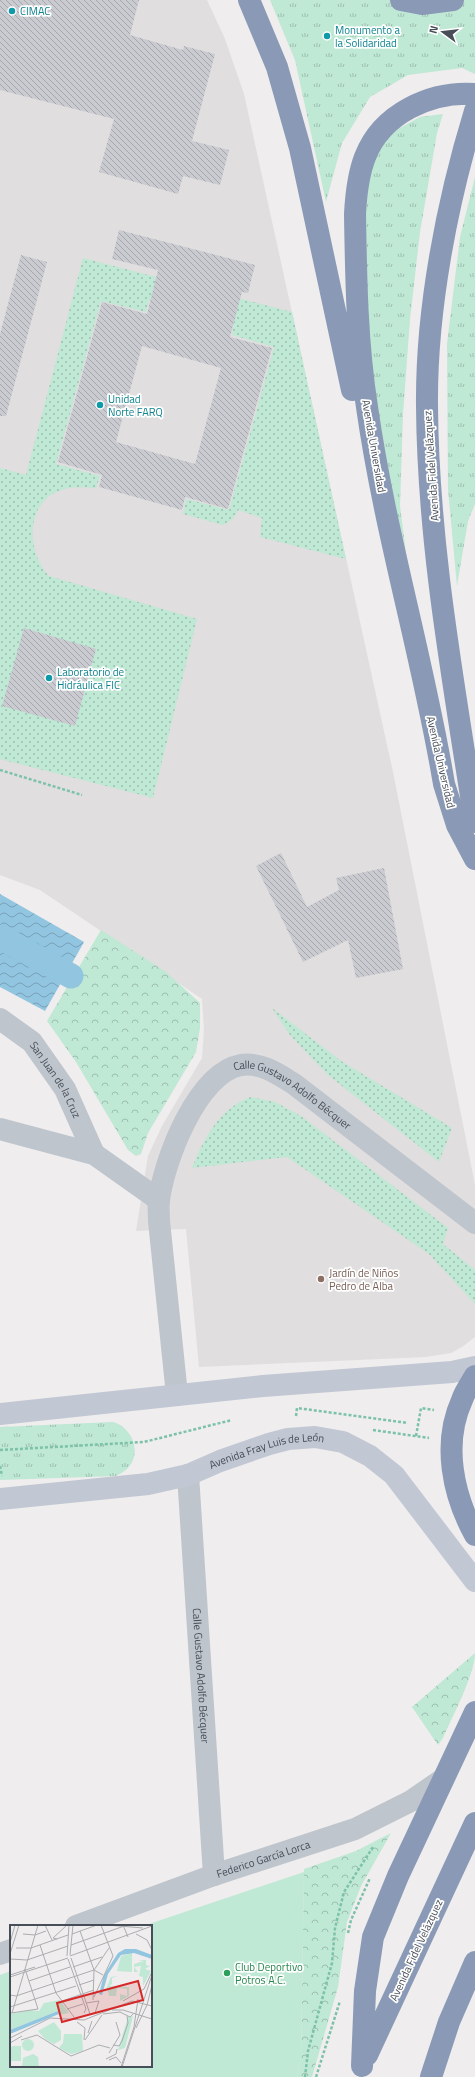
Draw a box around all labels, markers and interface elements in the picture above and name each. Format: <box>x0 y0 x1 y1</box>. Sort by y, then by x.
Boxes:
place label: CIMAC <box>20 3 50 19</box>
marker: CIMAC <box>7 6 17 16</box>
north arrow <box>423 12 463 52</box>
place label: Monumento a la Solidaridad <box>335 22 400 51</box>
text: N <box>425 24 442 35</box>
marker: Monumento a la Solidaridad <box>322 31 332 41</box>
place label: Unidad Norte FARQ <box>108 391 163 420</box>
street label: Avenida Universidad <box>358 398 390 494</box>
marker: Unidad Norte FARQ <box>95 400 105 410</box>
street label: Avenida Fidel Velázquez <box>419 410 443 522</box>
place label: Laboratorio de Hidráulica FIC <box>57 664 125 693</box>
marker: Laboratorio de Hidráulica FIC <box>44 673 54 683</box>
street label: Avenida Universidad <box>423 715 459 810</box>
street label: San Juan de la Cruz <box>26 1038 85 1121</box>
street label: Calle Gustavo Adolfo Bécquer <box>231 1057 355 1133</box>
place label: Jardín de Niños Pedro de Alba <box>329 1265 398 1294</box>
marker: Jardín de Niños Pedro de Alba <box>316 1274 326 1284</box>
street label: Avenida Fray Luis de León <box>206 1429 326 1473</box>
street label: Calle Gustavo Adolfo Bécquer <box>189 1607 213 1744</box>
street label: Federico García Lorca <box>214 1836 313 1882</box>
street label: Avenida Fidel Velázquez <box>385 1897 447 2003</box>
inset map <box>10 1925 152 2067</box>
place label: Club Deportivo Potros A.C. <box>235 1959 303 1988</box>
marker: Club Deportivo Potros A.C. <box>222 1968 232 1978</box>

